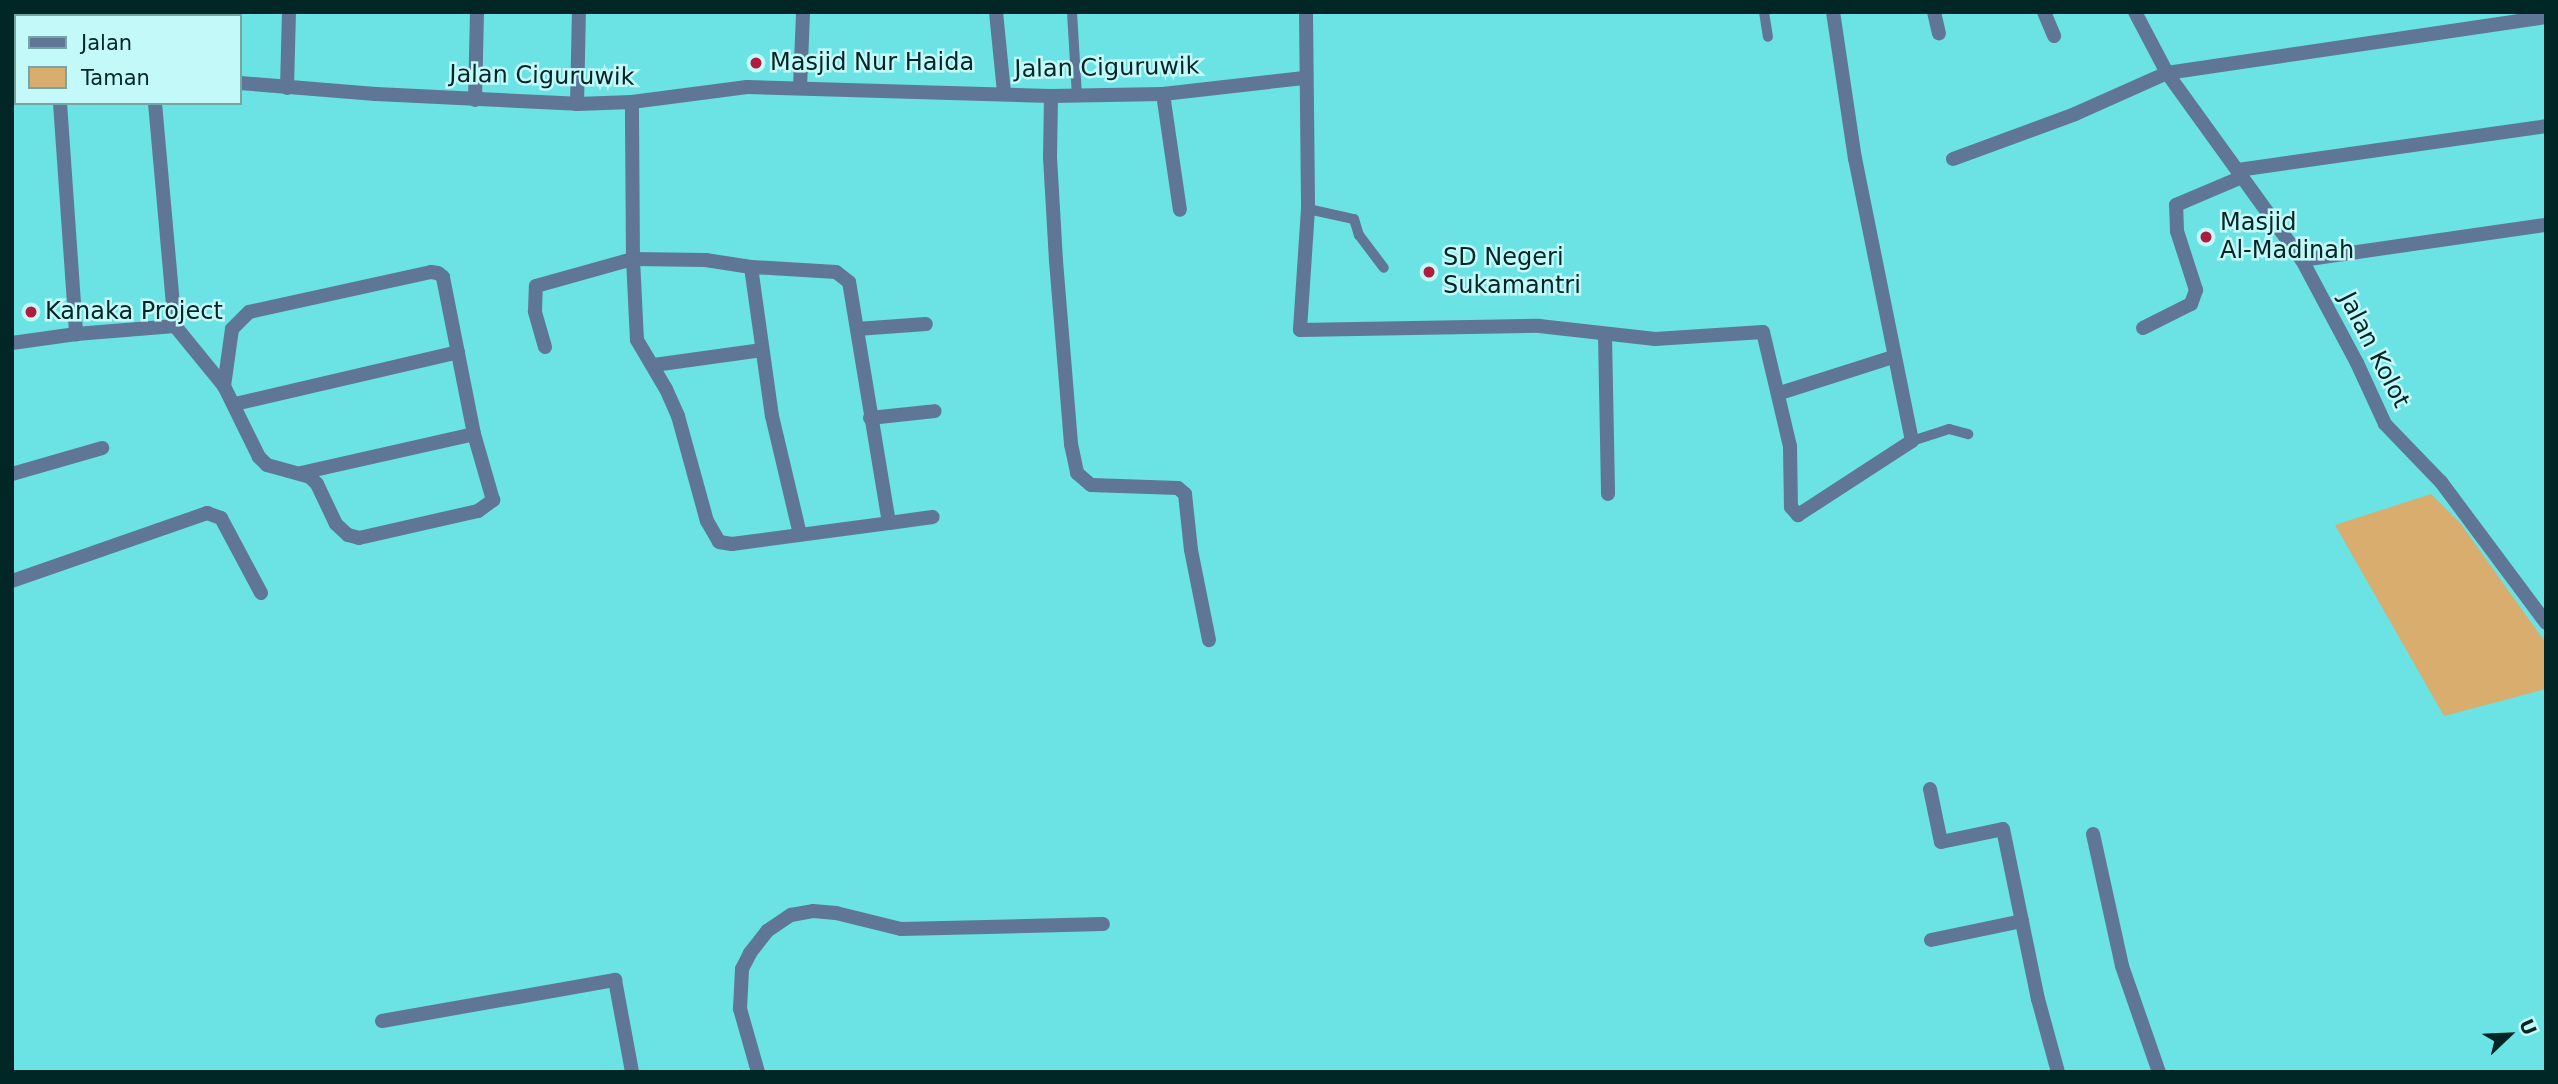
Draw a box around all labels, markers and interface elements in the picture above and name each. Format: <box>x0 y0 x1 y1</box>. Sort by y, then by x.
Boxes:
legend <box>14 14 242 105</box>
text: Jalan <box>81 31 132 55</box>
place label: Masjid Nur Haida <box>770 49 974 77</box>
street label: Jalan Ciguruwik <box>1014 52 1200 84</box>
marker: Masjid Nur Haida <box>748 55 764 71</box>
street label: Jalan Ciguruwik <box>449 60 635 92</box>
text: Taman <box>81 66 150 90</box>
place label: Masjid Al-Madinah <box>2220 209 2354 265</box>
marker: Masjid Al-Madinah <box>2198 229 2214 245</box>
place label: SD Negeri Sukamantri <box>1443 244 1581 300</box>
marker: SD Negeri Sukamantri <box>1421 264 1437 280</box>
street label: Jalan Kolot <box>2333 287 2415 413</box>
place label: Kanaka Project <box>45 298 223 326</box>
marker: Kanaka Project <box>23 304 39 320</box>
north arrow <box>2474 1000 2544 1070</box>
text: U <box>2515 1015 2541 1038</box>

